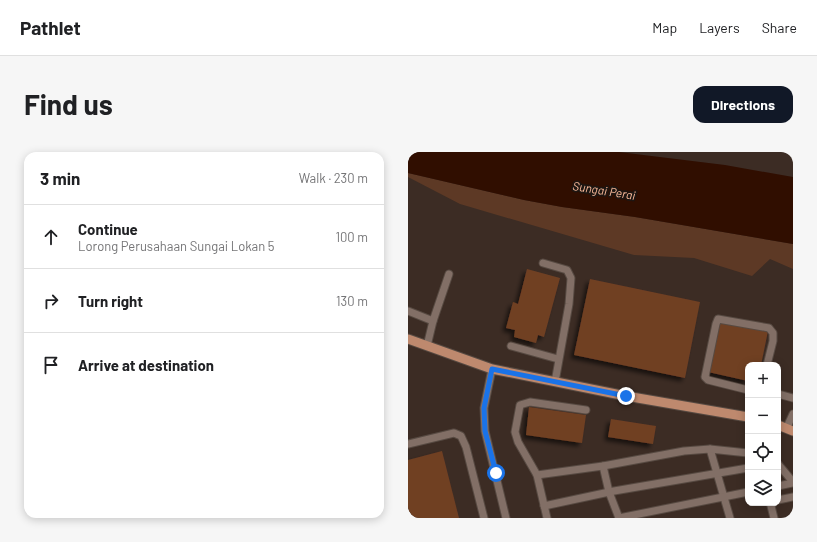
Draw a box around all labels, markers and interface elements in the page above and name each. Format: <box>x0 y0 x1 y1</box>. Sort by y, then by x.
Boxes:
text: Pathlet <box>20 16 81 39</box>
text: Map <box>652 19 677 36</box>
text: Layers <box>699 19 740 36</box>
text: Share <box>762 19 797 36</box>
button: Directions <box>693 86 793 123</box>
text: Find us <box>24 87 113 121</box>
text: 3 min <box>40 168 80 188</box>
text: Walk · 230 m <box>299 170 368 186</box>
water label: Sungai Perai <box>572 178 637 202</box>
text: Continue <box>78 220 138 238</box>
icon: ahead <box>40 226 62 248</box>
text: 100 m <box>335 229 368 245</box>
text: Lorong Perusahaan Sungai Lokan 5 <box>78 238 275 254</box>
icon: right <box>40 290 62 312</box>
text: Turn right <box>78 292 143 310</box>
text: 130 m <box>336 293 368 309</box>
icon: arrive <box>40 354 62 376</box>
text: Arrive at destination <box>78 356 214 374</box>
map controls <box>745 362 781 506</box>
button: + <box>745 362 781 398</box>
route end <box>617 387 635 405</box>
button: − <box>745 398 781 434</box>
button: locate <box>745 434 781 470</box>
route start <box>487 464 505 482</box>
button: layers <box>745 470 781 506</box>

